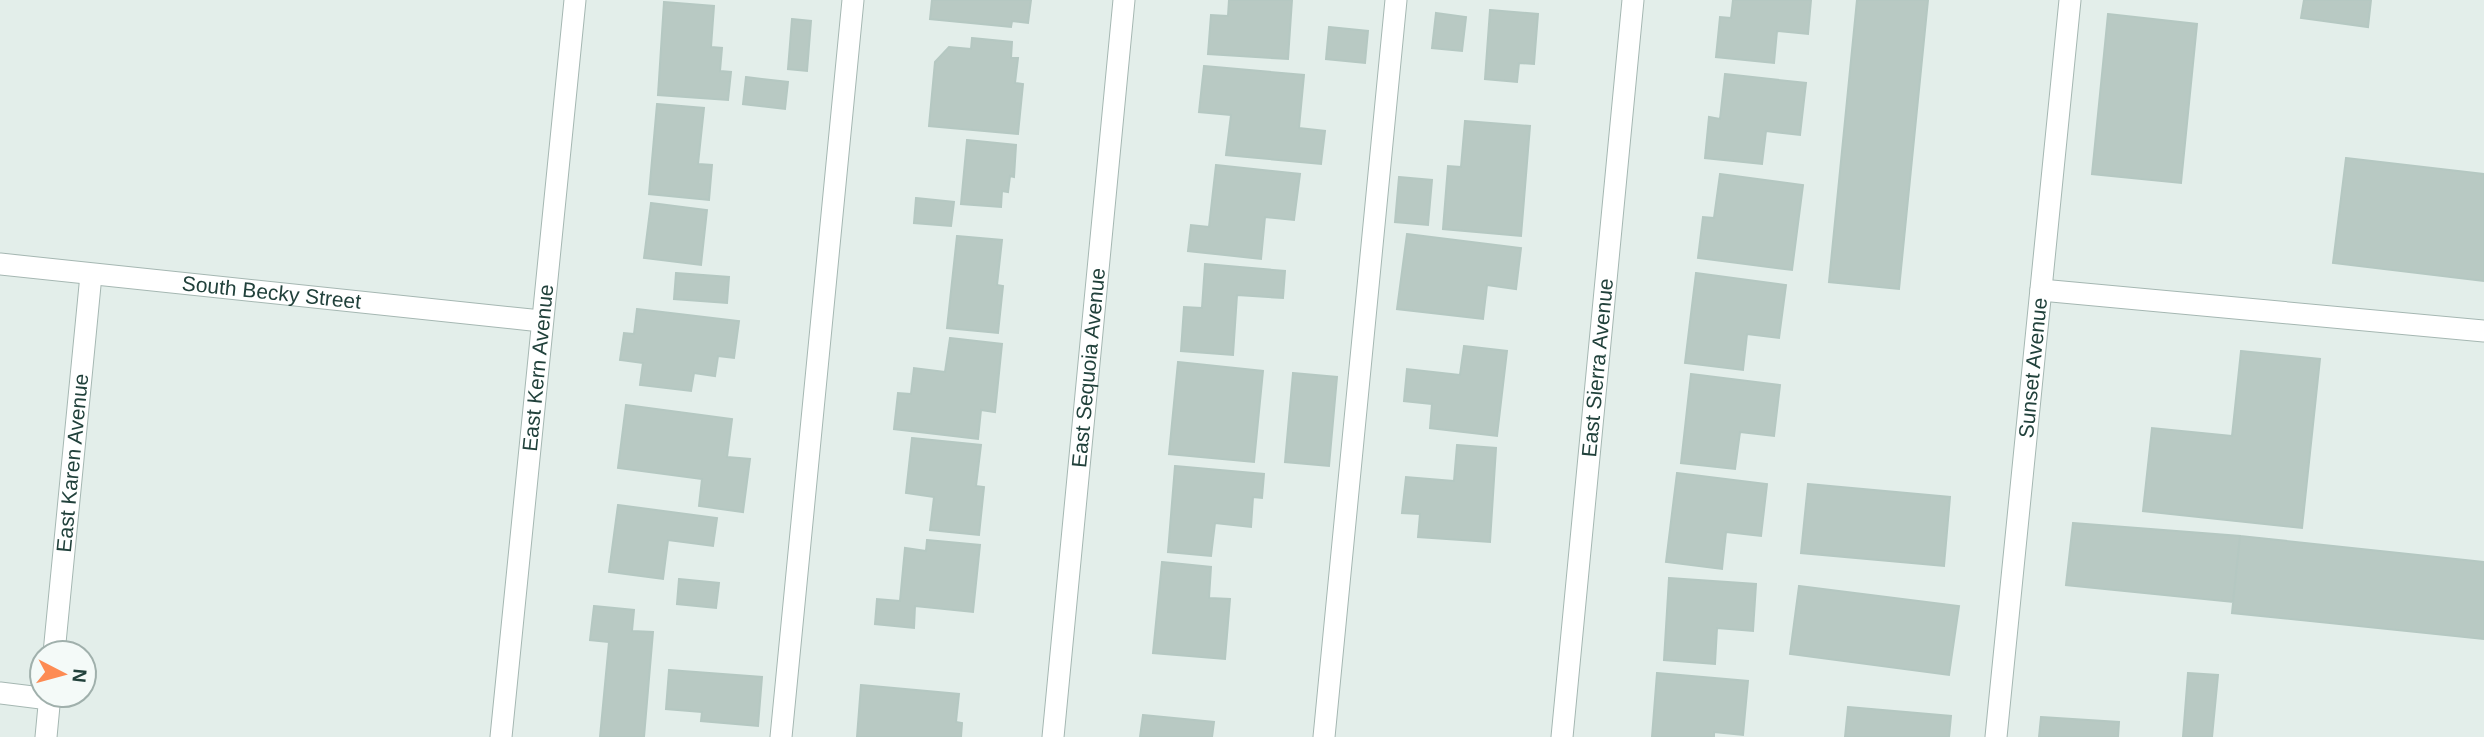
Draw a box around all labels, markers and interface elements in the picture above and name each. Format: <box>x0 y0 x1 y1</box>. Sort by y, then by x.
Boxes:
street label: East Sequoia Avenue <box>1067 267 1109 469</box>
street label: South Becky Street <box>181 271 362 313</box>
street label: East Sierra Avenue <box>1577 277 1617 458</box>
street label: East Kern Avenue <box>518 283 557 452</box>
street label: Sunset Avenue <box>2014 297 2051 439</box>
street label: East Karen Avenue <box>52 372 92 553</box>
north arrow <box>28 639 98 709</box>
text: N <box>68 668 91 684</box>

